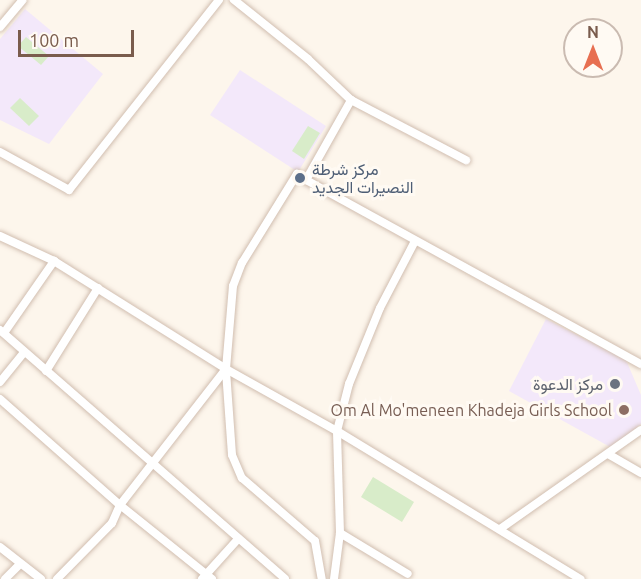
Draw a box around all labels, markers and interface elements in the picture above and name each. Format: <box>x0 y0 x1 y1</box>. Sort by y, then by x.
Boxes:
scale bar <box>21 18 136 56</box>
north arrow <box>563 18 623 78</box>
text: N <box>587 23 599 41</box>
text: 100 m <box>29 30 79 50</box>
place label: مركز شرطة النصيرات الجديد <box>312 159 413 197</box>
marker: مركز شرطة النصيرات الجديد <box>293 171 307 185</box>
place label: مركز الدعوة <box>533 374 603 394</box>
marker: مركز الدعوة <box>608 377 622 391</box>
place label: Om Al Mo'meneen Khadeja Girls School <box>331 400 612 420</box>
marker: Om Al Mo'meneen Khadeja Girls School <box>617 403 631 417</box>

